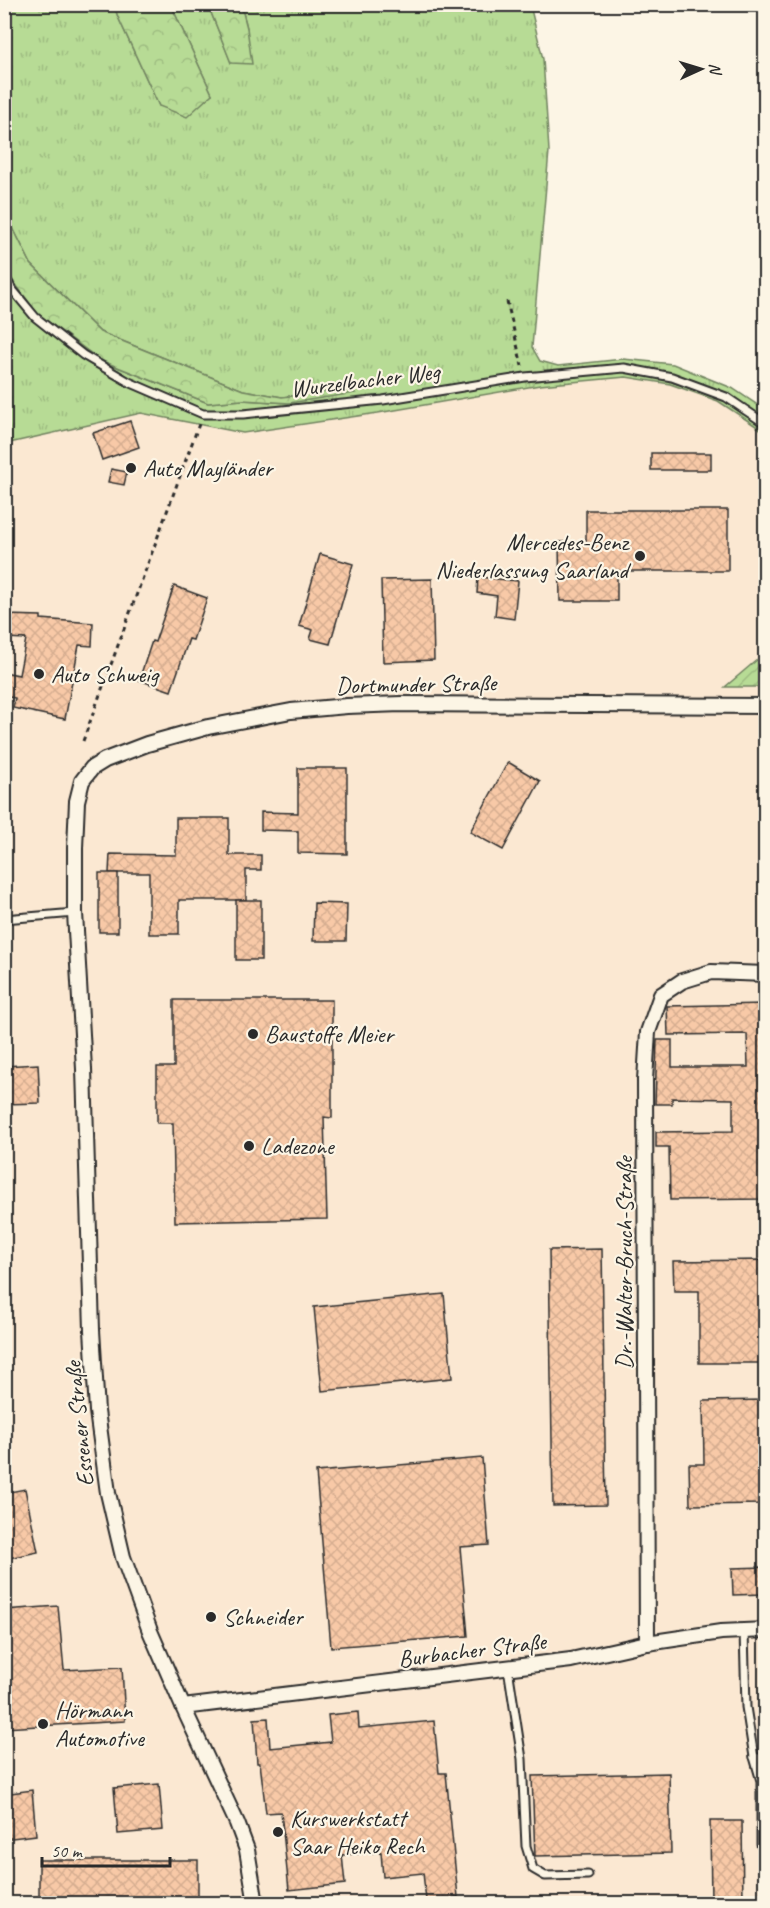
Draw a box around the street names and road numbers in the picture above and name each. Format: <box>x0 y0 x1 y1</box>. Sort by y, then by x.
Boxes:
street label: Wurzelbacher Weg <box>289 356 444 404</box>
street label: Dortmunder Straße <box>335 668 499 700</box>
street label: Dr.-Walter-Bruch-Straße <box>609 1154 639 1370</box>
street label: Essener Straße <box>57 1358 100 1488</box>
street label: Burbacher Straße <box>397 1626 550 1674</box>

